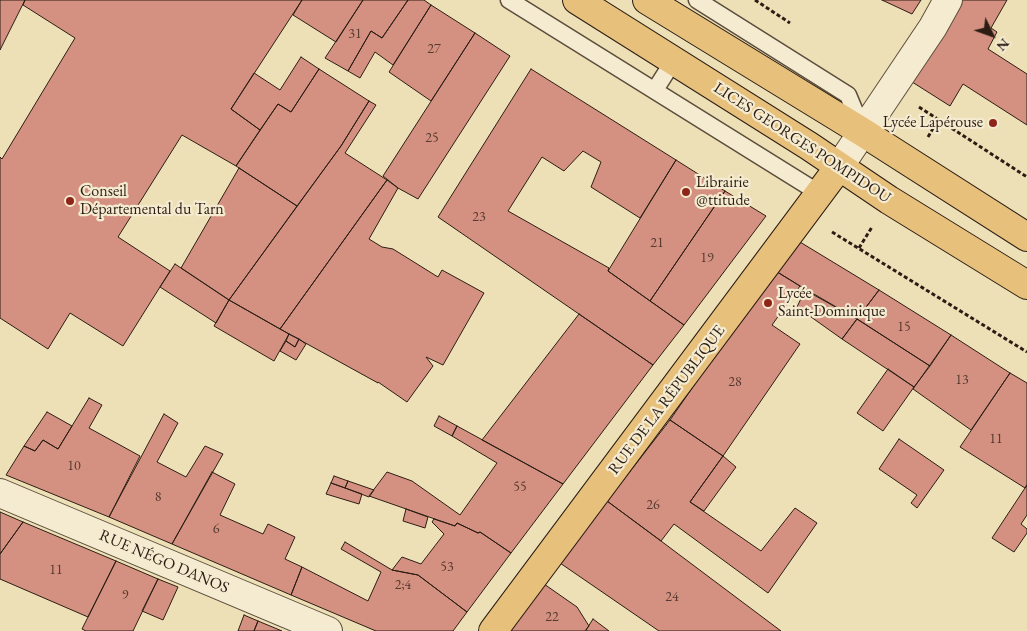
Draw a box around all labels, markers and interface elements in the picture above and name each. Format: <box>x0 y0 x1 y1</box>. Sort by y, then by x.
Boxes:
north arrow <box>967 10 1017 60</box>
house number: 31 <box>348 26 362 42</box>
text: N <box>993 35 1014 55</box>
house number: 27 <box>427 41 441 57</box>
street label: LICES GEORGES POMPIDOU <box>710 79 894 207</box>
place label: Lycée Lapérouse <box>883 113 983 133</box>
marker: Lycée Lapérouse <box>987 117 999 129</box>
house number: 25 <box>425 130 439 146</box>
place label: Librairie @ttitude <box>696 173 750 211</box>
place label: Conseil Départemental du Tarn <box>80 182 224 220</box>
marker: Librairie @ttitude <box>680 186 692 198</box>
marker: Conseil Départemental du Tarn <box>64 195 76 207</box>
house number: 23 <box>472 209 486 225</box>
house number: 21 <box>650 235 664 251</box>
house number: 19 <box>700 250 714 266</box>
place label: Lycée Saint-Dominique <box>778 284 885 322</box>
marker: Lycée Saint-Dominique <box>762 297 774 309</box>
house number: 15 <box>897 319 911 335</box>
street label: RUE DE LA RÉPUBLIQUE <box>605 322 729 478</box>
house number: 13 <box>955 372 969 388</box>
house number: 28 <box>728 374 742 390</box>
house number: 11 <box>989 431 1003 447</box>
house number: 10 <box>67 458 81 474</box>
house number: 55 <box>513 479 527 495</box>
house number: 8 <box>155 489 161 505</box>
house number: 26 <box>646 497 660 513</box>
house number: 6 <box>213 521 219 537</box>
street label: RUE NÉGO DANOS <box>96 526 232 598</box>
house number: 53 <box>440 559 454 575</box>
house number: 11 <box>49 562 63 578</box>
house number: 2;4 <box>395 577 411 593</box>
house number: 9 <box>122 587 128 603</box>
house number: 24 <box>665 589 679 605</box>
house number: 22 <box>545 609 559 625</box>

